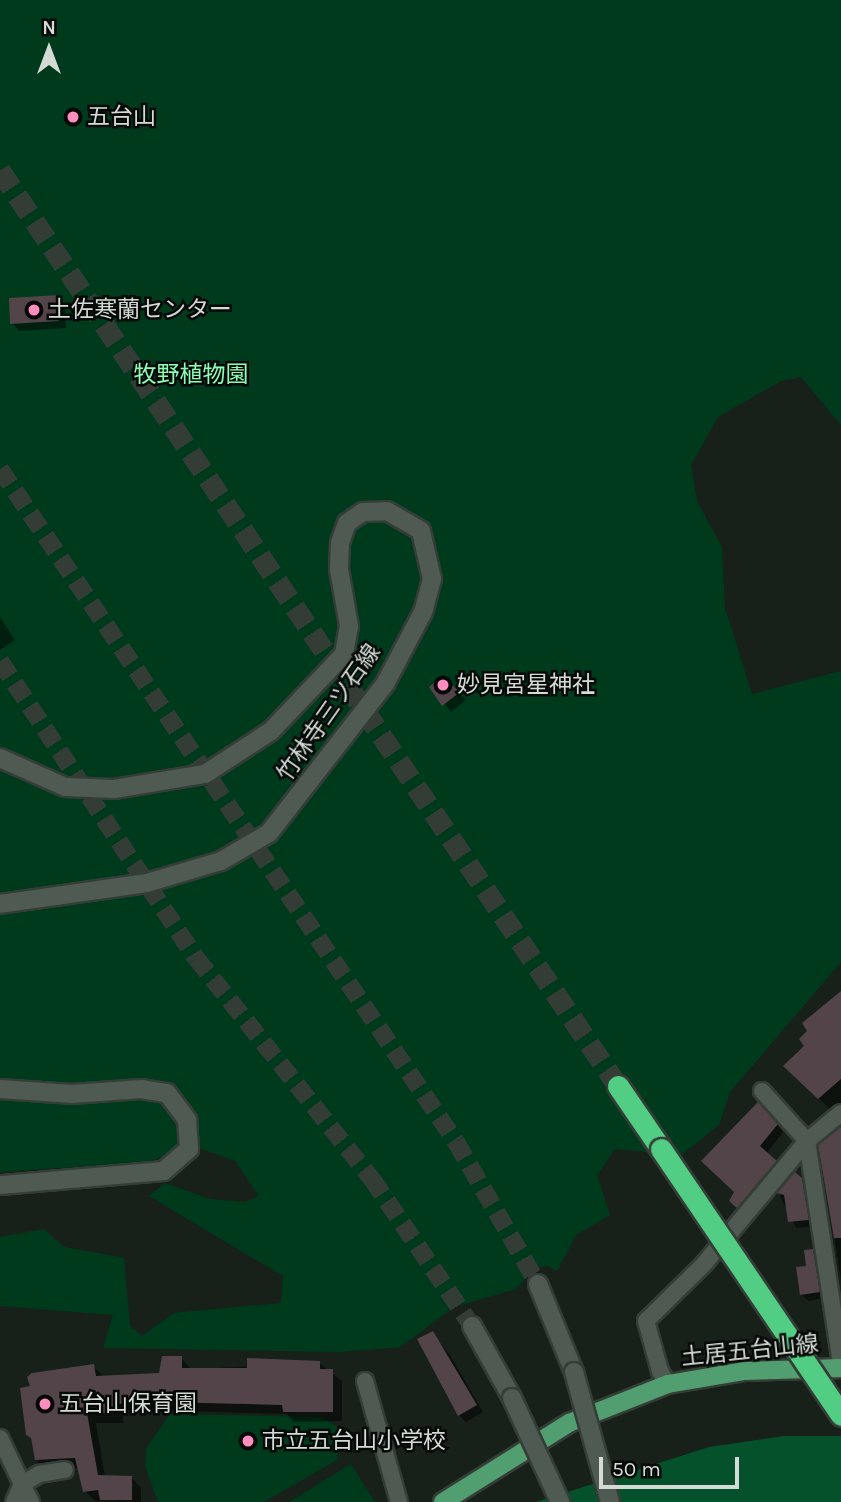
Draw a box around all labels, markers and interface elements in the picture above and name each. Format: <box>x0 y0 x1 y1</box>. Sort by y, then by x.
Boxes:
north arrow <box>14 14 84 84</box>
text: N <box>42 17 56 39</box>
place label: 五台山 <box>87 103 156 131</box>
marker: 五台山 <box>65 109 81 125</box>
place label: 土佐寒蘭センター <box>48 296 232 324</box>
marker: 土佐寒蘭センター <box>26 302 42 318</box>
park label: 牧野植物園 <box>134 361 248 389</box>
street label: 竹林寺三ツ石線 <box>272 639 386 787</box>
place label: 妙見宮星神社 <box>457 671 595 699</box>
marker: 妙見宮星神社 <box>435 677 451 693</box>
street label: 土居五台山線 <box>680 1330 820 1372</box>
place label: 五台山保育園 <box>59 1390 197 1418</box>
marker: 五台山保育園 <box>37 1396 53 1412</box>
place label: 市立五台山小学校 <box>262 1427 446 1455</box>
marker: 市立五台山小学校 <box>240 1433 256 1449</box>
scale bar <box>603 1442 743 1486</box>
text: 50 m <box>612 1457 661 1481</box>

